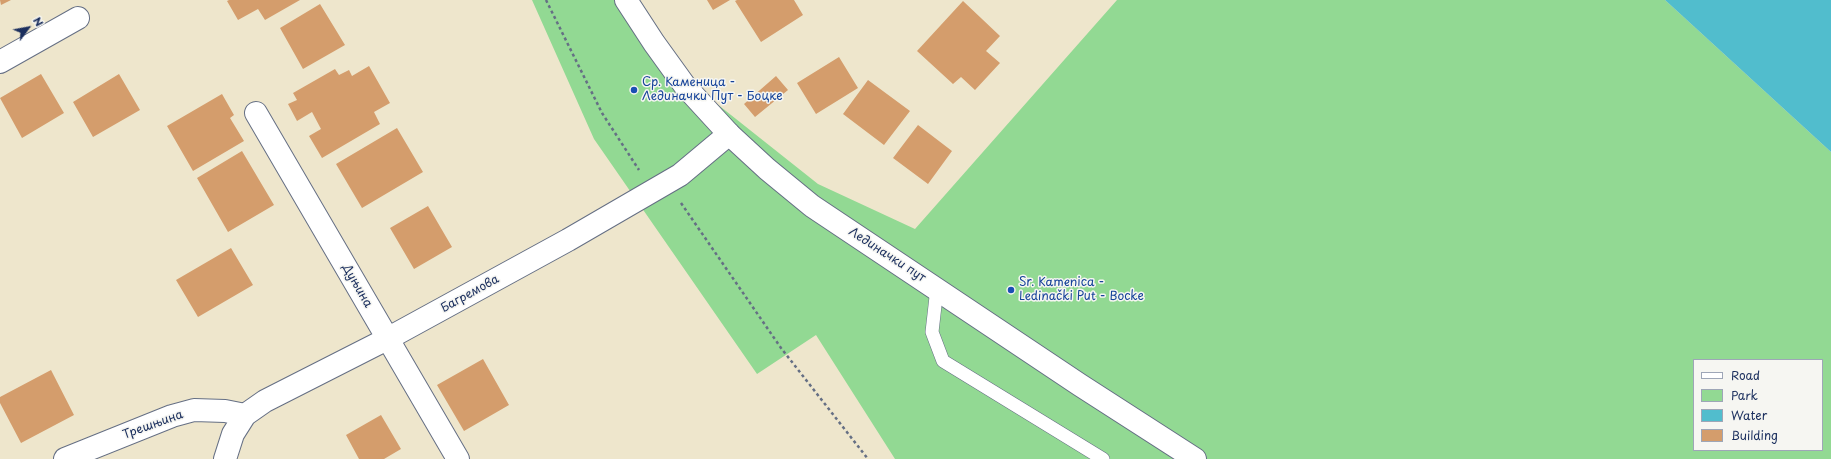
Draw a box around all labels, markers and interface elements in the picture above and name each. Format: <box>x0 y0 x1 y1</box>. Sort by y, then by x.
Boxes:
north arrow <box>8 8 48 48</box>
text: N <box>29 13 48 30</box>
place label: Ср. Каменица - Лединачки Пут - Боцке <box>642 76 783 104</box>
marker: Ср. Каменица - Лединачки Пут - Боцке <box>629 85 639 95</box>
street label: Лединачки пут <box>846 225 928 285</box>
street label: Дуњина <box>339 262 375 310</box>
street label: Багремова <box>438 272 502 316</box>
place label: Sr. Kamenica - Ledinački Put - Bocke <box>1019 276 1144 304</box>
marker: Sr. Kamenica - Ledinački Put - Bocke <box>1006 285 1016 295</box>
legend <box>1693 359 1823 451</box>
text: Road <box>1731 366 1760 384</box>
text: Park <box>1731 386 1758 404</box>
text: Water <box>1731 406 1767 424</box>
street label: Трешњина <box>121 407 185 443</box>
text: Building <box>1731 426 1778 444</box>

